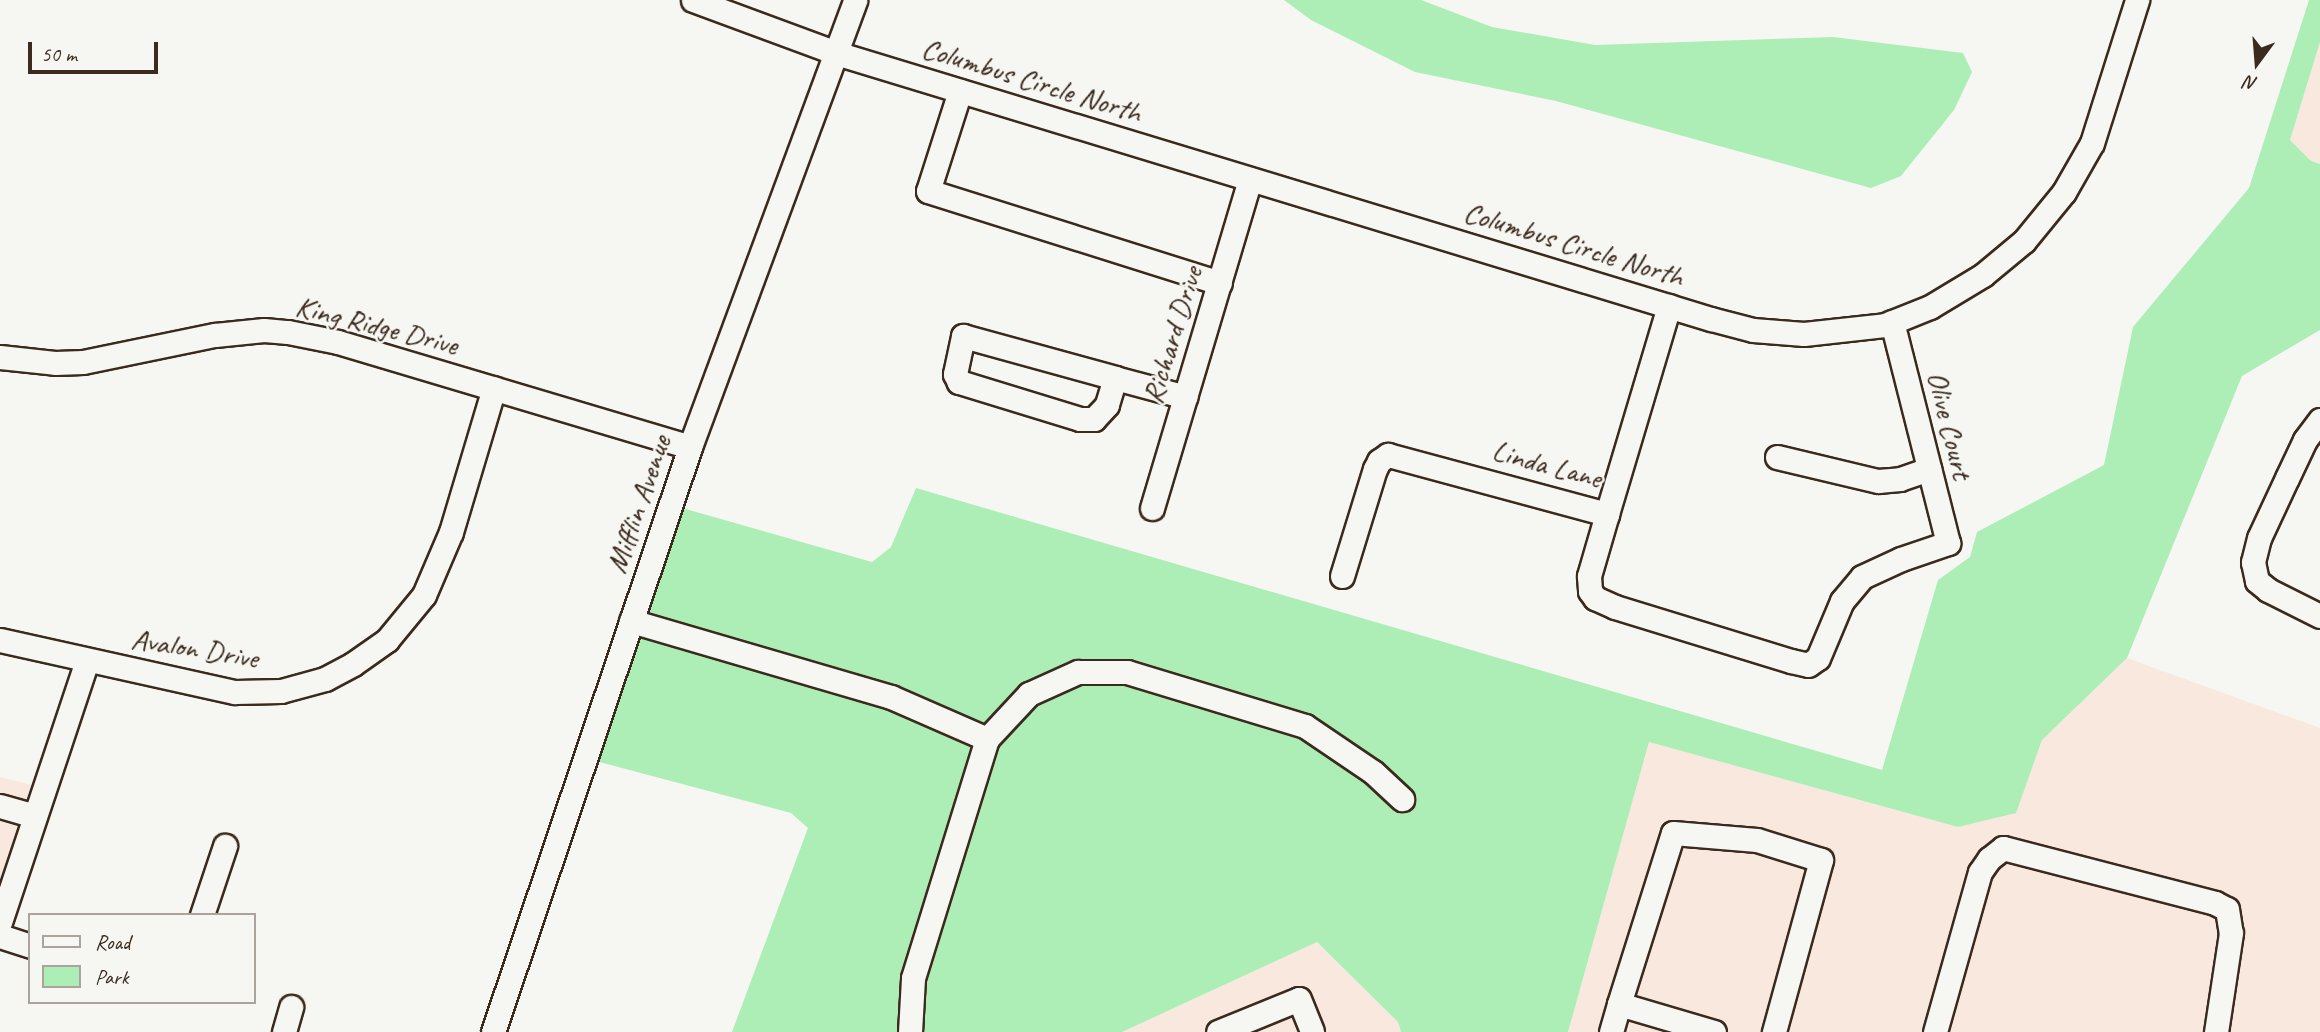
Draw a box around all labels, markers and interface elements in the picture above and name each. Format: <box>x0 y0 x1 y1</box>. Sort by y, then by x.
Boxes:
scale bar <box>32 28 161 72</box>
north arrow <box>2222 28 2292 98</box>
street label: Columbus Circle North <box>918 30 1146 130</box>
text: 50 m <box>41 41 77 67</box>
text: N <box>2242 70 2260 96</box>
street label: Columbus Circle North <box>1460 194 1688 294</box>
street label: Richard Drive <box>1134 262 1210 408</box>
street label: King Ridge Drive <box>291 287 463 363</box>
street label: Olive Court <box>1919 367 1981 483</box>
street label: Mifflin Avenue <box>598 431 678 577</box>
street label: Linda Lane <box>1488 432 1606 496</box>
street label: Avalon Drive <box>129 620 261 676</box>
legend <box>28 913 256 1004</box>
text: Road <box>95 929 130 955</box>
text: Park <box>95 964 128 990</box>

